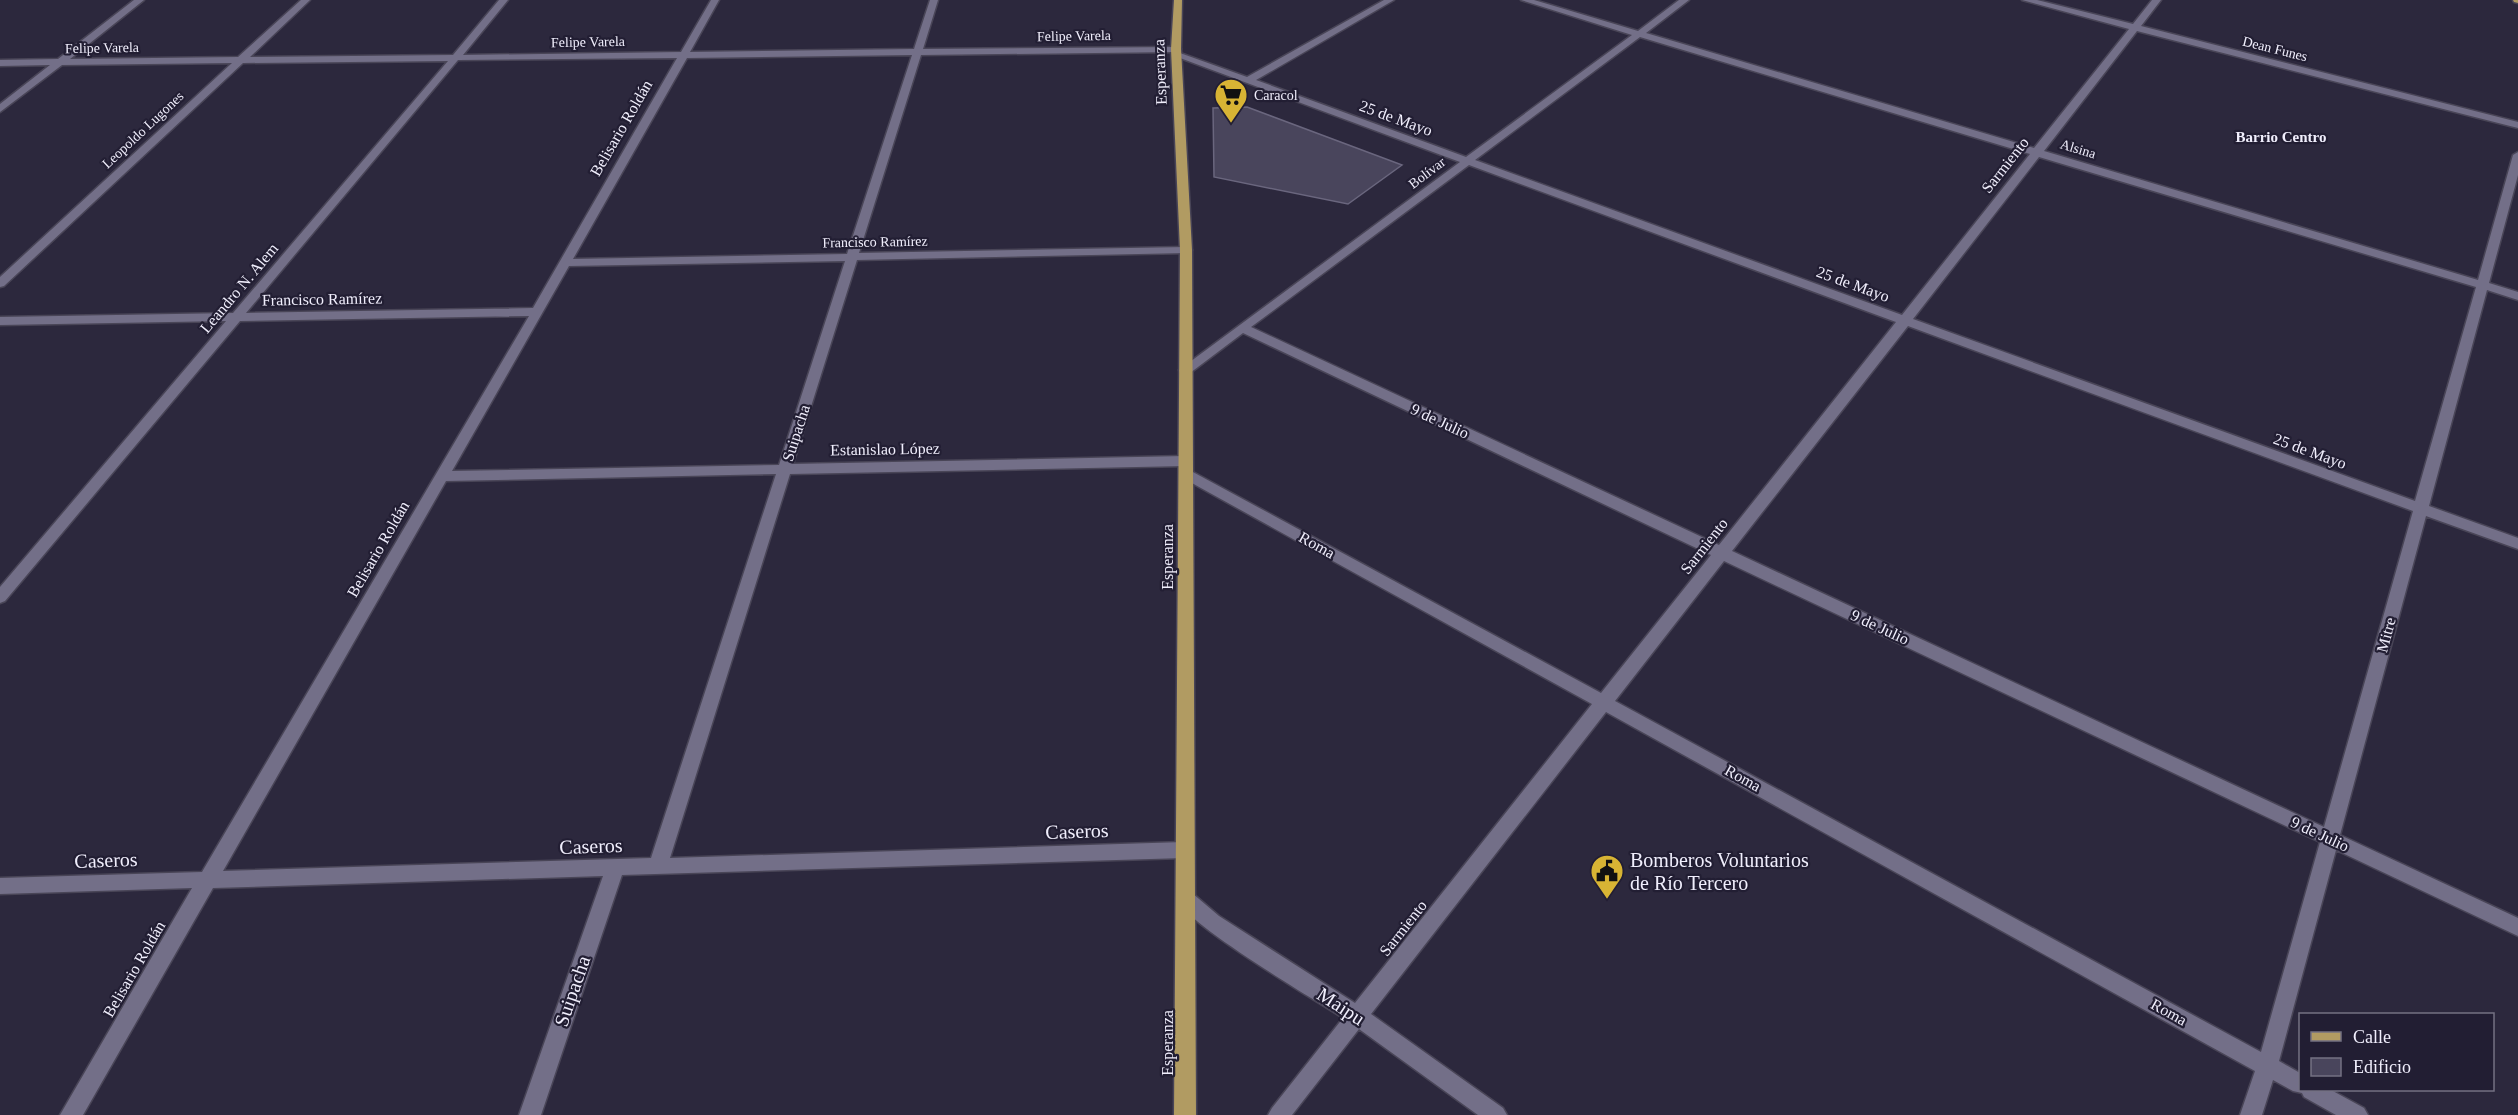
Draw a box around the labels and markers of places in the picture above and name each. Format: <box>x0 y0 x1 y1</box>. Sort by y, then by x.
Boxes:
supermarket icon: Caracol <box>1213 77 1249 124</box>
place label: Caracol <box>1254 88 1298 103</box>
place label: Bomberos Voluntarios de Río Tercero <box>1630 849 1809 894</box>
public building icon: Bomberos Voluntarios de Río Tercero <box>1589 853 1625 900</box>

